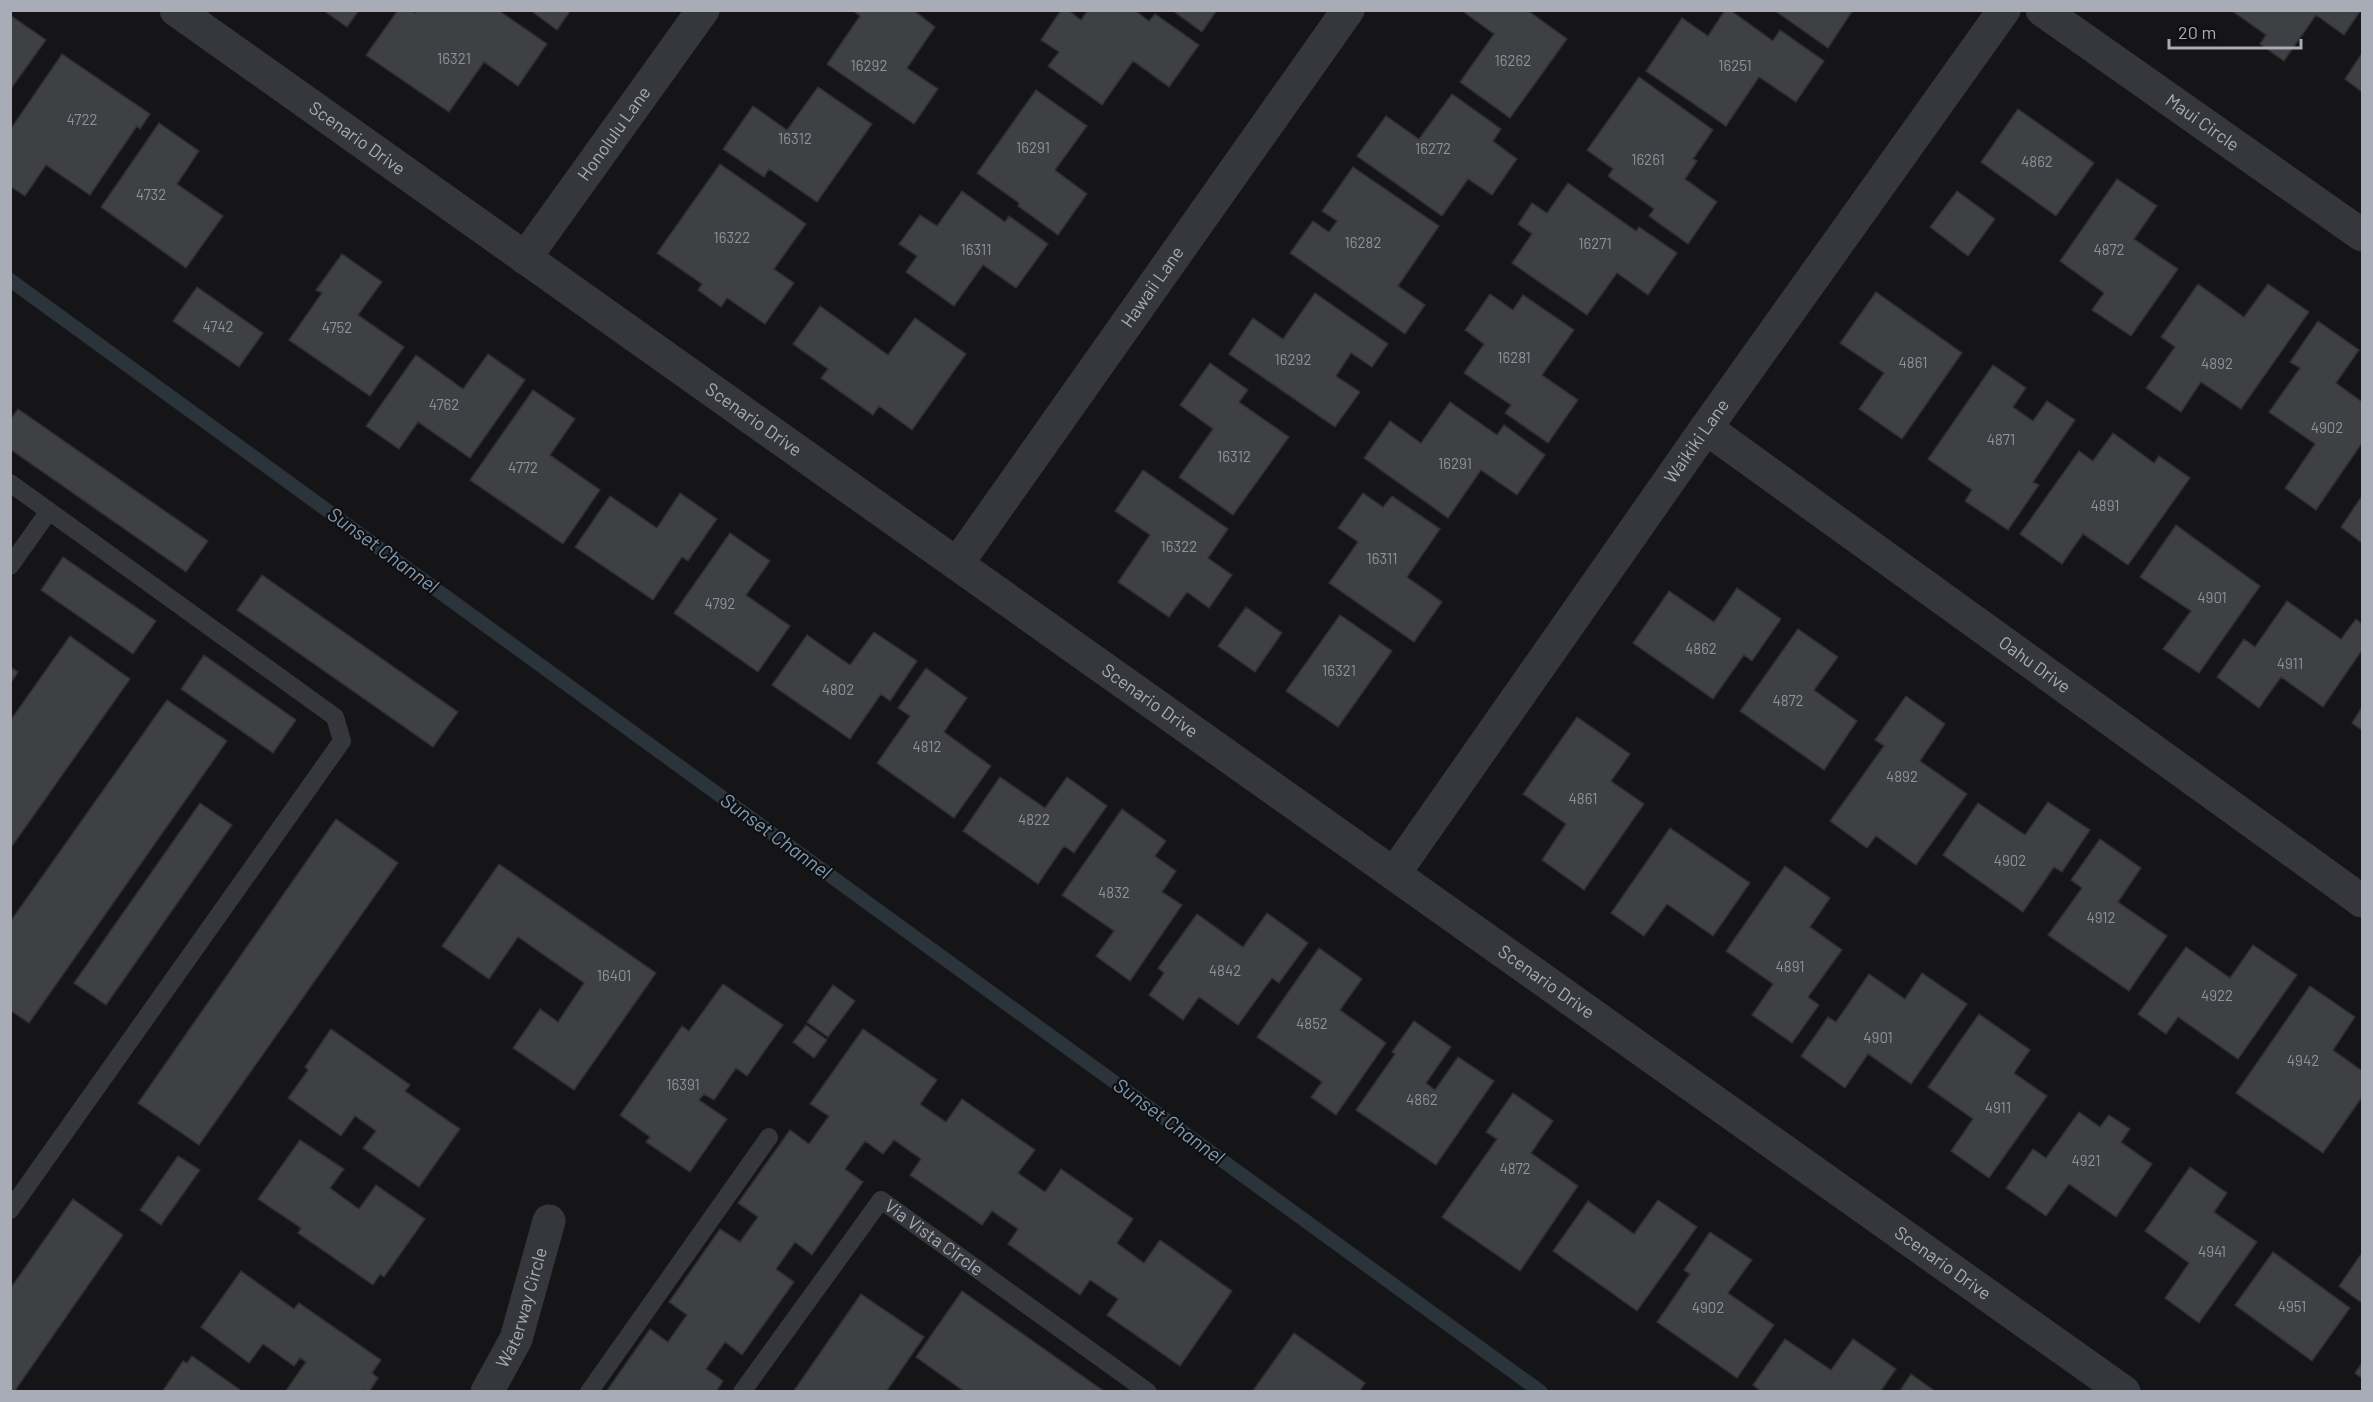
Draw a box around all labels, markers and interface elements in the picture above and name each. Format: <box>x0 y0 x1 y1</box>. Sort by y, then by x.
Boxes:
scale bar <box>2169 12 2301 50</box>
text: 20 m <box>2178 21 2216 43</box>
house number: 16321 <box>437 49 471 67</box>
house number: 16262 <box>1495 51 1531 69</box>
house number: 16292 <box>851 56 887 74</box>
house number: 16251 <box>1718 56 1752 74</box>
street label: Honolulu Lane <box>572 82 655 185</box>
street label: Maui Circle <box>2162 88 2244 155</box>
street label: Scenario Drive <box>305 96 410 179</box>
house number: 4722 <box>67 110 98 128</box>
house number: 16312 <box>778 129 812 147</box>
house number: 16291 <box>1016 138 1050 156</box>
house number: 16272 <box>1415 139 1451 157</box>
house number: 16261 <box>1631 150 1665 168</box>
house number: 4862 <box>2021 152 2053 170</box>
house number: 4732 <box>136 185 166 203</box>
house number: 16322 <box>714 228 750 246</box>
house number: 16282 <box>1345 233 1381 251</box>
house number: 16271 <box>1578 234 1612 252</box>
house number: 16311 <box>960 240 992 258</box>
house number: 4872 <box>2093 240 2125 258</box>
street label: Hawaii Lane <box>1115 242 1188 331</box>
house number: 4742 <box>202 317 234 335</box>
house number: 4752 <box>322 318 352 336</box>
house number: 16281 <box>1497 348 1531 366</box>
house number: 16292 <box>1275 350 1311 368</box>
house number: 4861 <box>1899 353 1927 371</box>
house number: 4892 <box>2201 354 2233 372</box>
street label: Scenario Drive <box>702 377 806 461</box>
street label: Waikiki Lane <box>1659 394 1733 487</box>
house number: 4762 <box>429 395 459 413</box>
house number: 4902 <box>2311 418 2343 436</box>
house number: 4871 <box>1987 430 2015 448</box>
house number: 16312 <box>1217 447 1251 465</box>
house number: 16291 <box>1438 454 1472 472</box>
house number: 4772 <box>508 458 538 476</box>
house number: 4891 <box>2091 496 2119 514</box>
water label: Sunset Channel <box>324 501 444 598</box>
house number: 16322 <box>1161 537 1197 555</box>
house number: 16311 <box>1366 549 1398 567</box>
house number: 4901 <box>2197 588 2227 606</box>
house number: 4792 <box>705 594 735 612</box>
street label: Oahu Drive <box>1995 631 2075 697</box>
house number: 4862 <box>1685 639 1717 657</box>
house number: 4911 <box>2277 654 2303 672</box>
street label: Scenario Drive <box>1098 658 1203 742</box>
house number: 16321 <box>1322 661 1356 679</box>
house number: 4802 <box>822 680 854 698</box>
house number: 4872 <box>1772 691 1804 709</box>
house number: 4812 <box>913 737 941 755</box>
house number: 4892 <box>1886 767 1918 785</box>
water label: Sunset Channel <box>717 787 837 884</box>
house number: 4861 <box>1569 789 1597 807</box>
house number: 4822 <box>1018 810 1050 828</box>
house number: 4902 <box>1994 851 2026 869</box>
house number: 4832 <box>1098 883 1130 901</box>
house number: 4912 <box>2086 908 2116 926</box>
street label: Scenario Drive <box>1494 940 1599 1023</box>
house number: 4891 <box>1776 957 1804 975</box>
house number: 4842 <box>1209 961 1241 979</box>
house number: 16401 <box>597 966 631 984</box>
house number: 4922 <box>2201 986 2233 1004</box>
house number: 4852 <box>1296 1014 1328 1032</box>
house number: 4901 <box>1863 1028 1893 1046</box>
house number: 4942 <box>2287 1051 2319 1069</box>
water label: Sunset Channel <box>1110 1072 1230 1169</box>
house number: 16391 <box>666 1075 700 1093</box>
house number: 4862 <box>1406 1090 1438 1108</box>
house number: 4911 <box>1985 1098 2011 1116</box>
house number: 4921 <box>2071 1151 2101 1169</box>
house number: 4872 <box>1499 1159 1531 1177</box>
street label: Via Vista Circle <box>881 1194 988 1280</box>
street label: Scenario Drive <box>1891 1221 1996 1304</box>
house number: 4941 <box>2198 1242 2226 1260</box>
street label: Waterway Circle <box>490 1245 551 1371</box>
house number: 4951 <box>2278 1297 2306 1315</box>
house number: 4902 <box>1692 1298 1724 1316</box>

